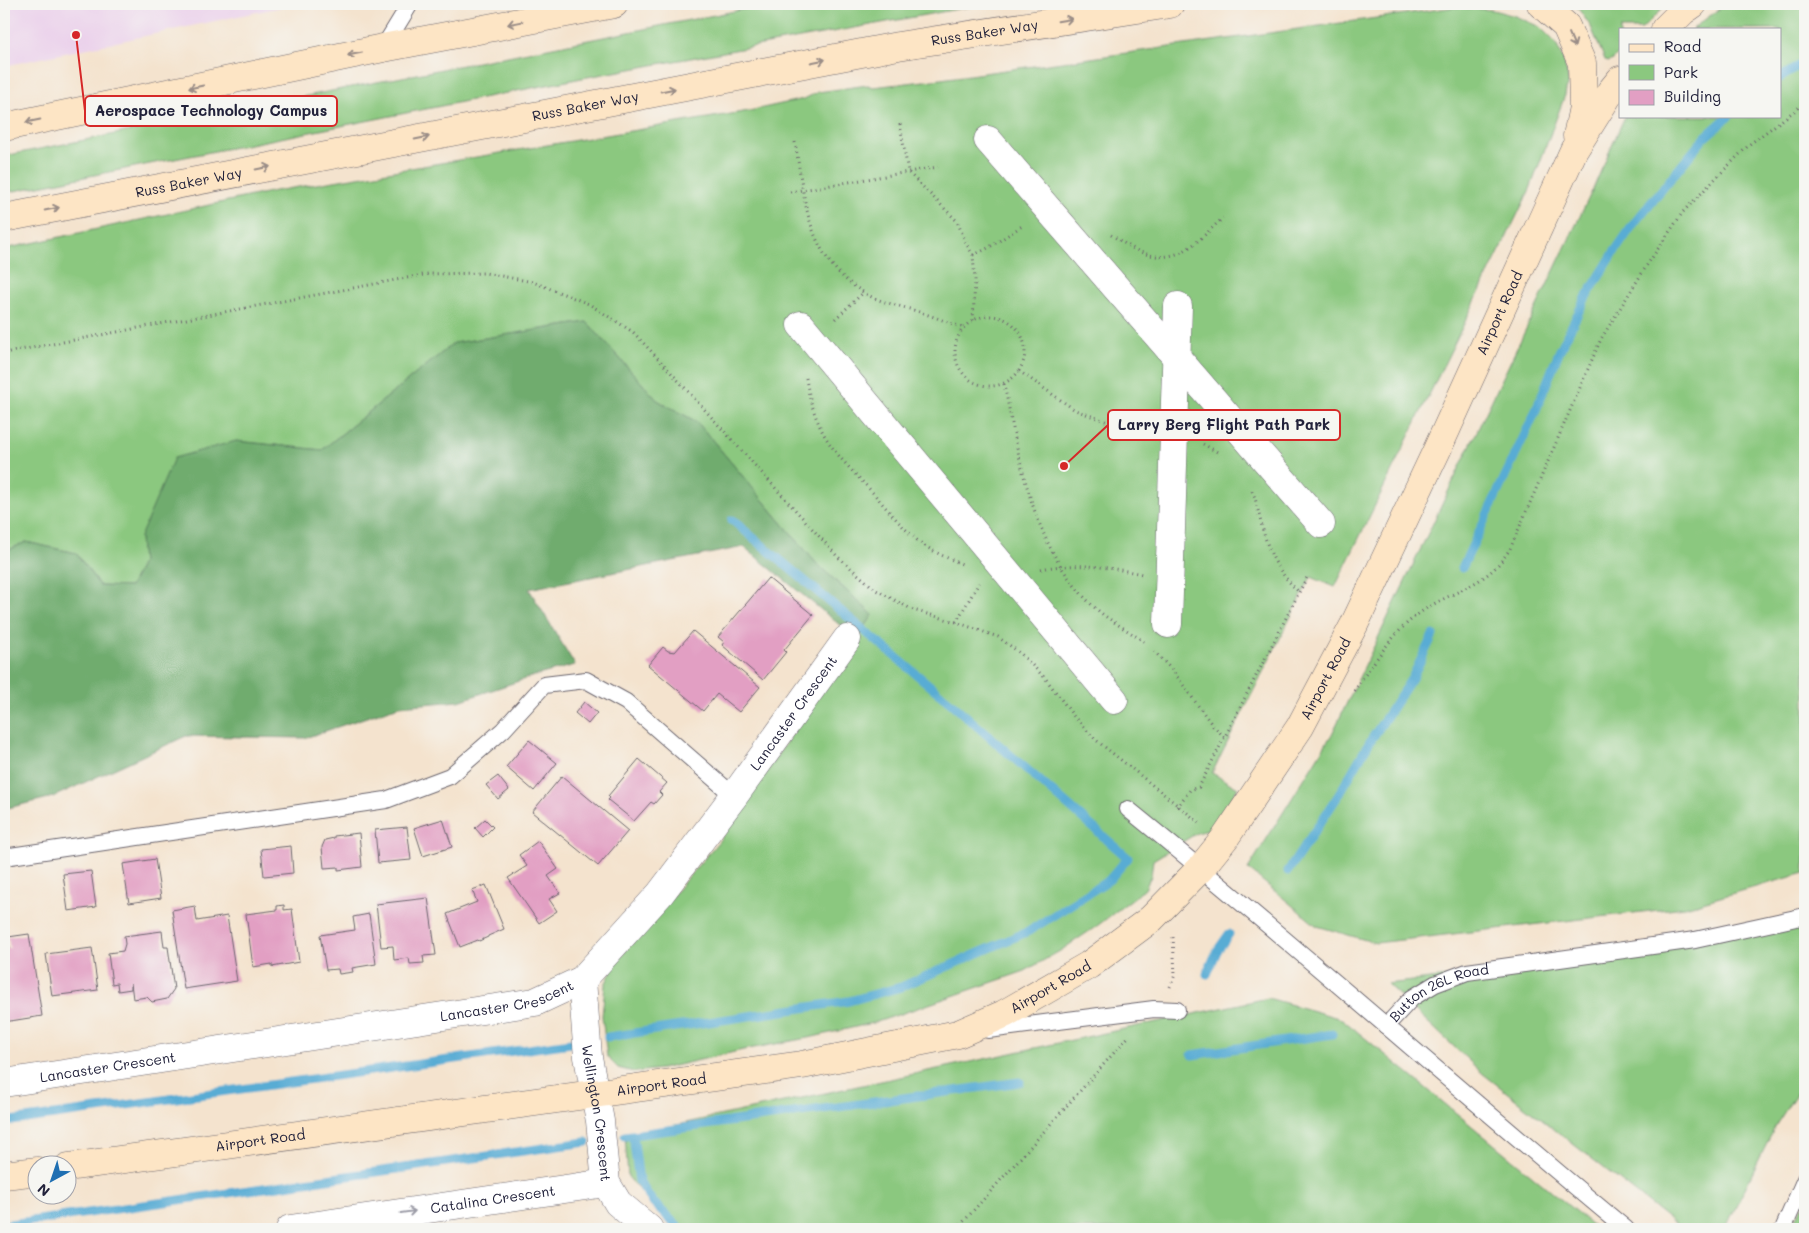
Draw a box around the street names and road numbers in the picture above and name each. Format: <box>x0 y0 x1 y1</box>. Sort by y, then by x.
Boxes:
street label: Russ Baker Way <box>930 14 1039 50</box>
street label: Russ Baker Way <box>530 86 640 125</box>
street label: Russ Baker Way <box>134 162 243 202</box>
street label: Airport Road <box>1472 268 1527 358</box>
street label: Airport Road <box>1296 634 1355 723</box>
street label: Lancaster Crescent <box>745 652 841 774</box>
street label: Airport Road <box>1006 956 1094 1018</box>
street label: Button 26L Road <box>1385 959 1490 1026</box>
street label: Lancaster Crescent <box>439 975 576 1025</box>
street label: Wellington Crescent <box>578 1044 616 1182</box>
street label: Lancaster Crescent <box>38 1047 177 1086</box>
street label: Airport Road <box>615 1068 708 1100</box>
street label: Airport Road <box>214 1124 306 1155</box>
street label: Catalina Crescent <box>429 1181 556 1217</box>

